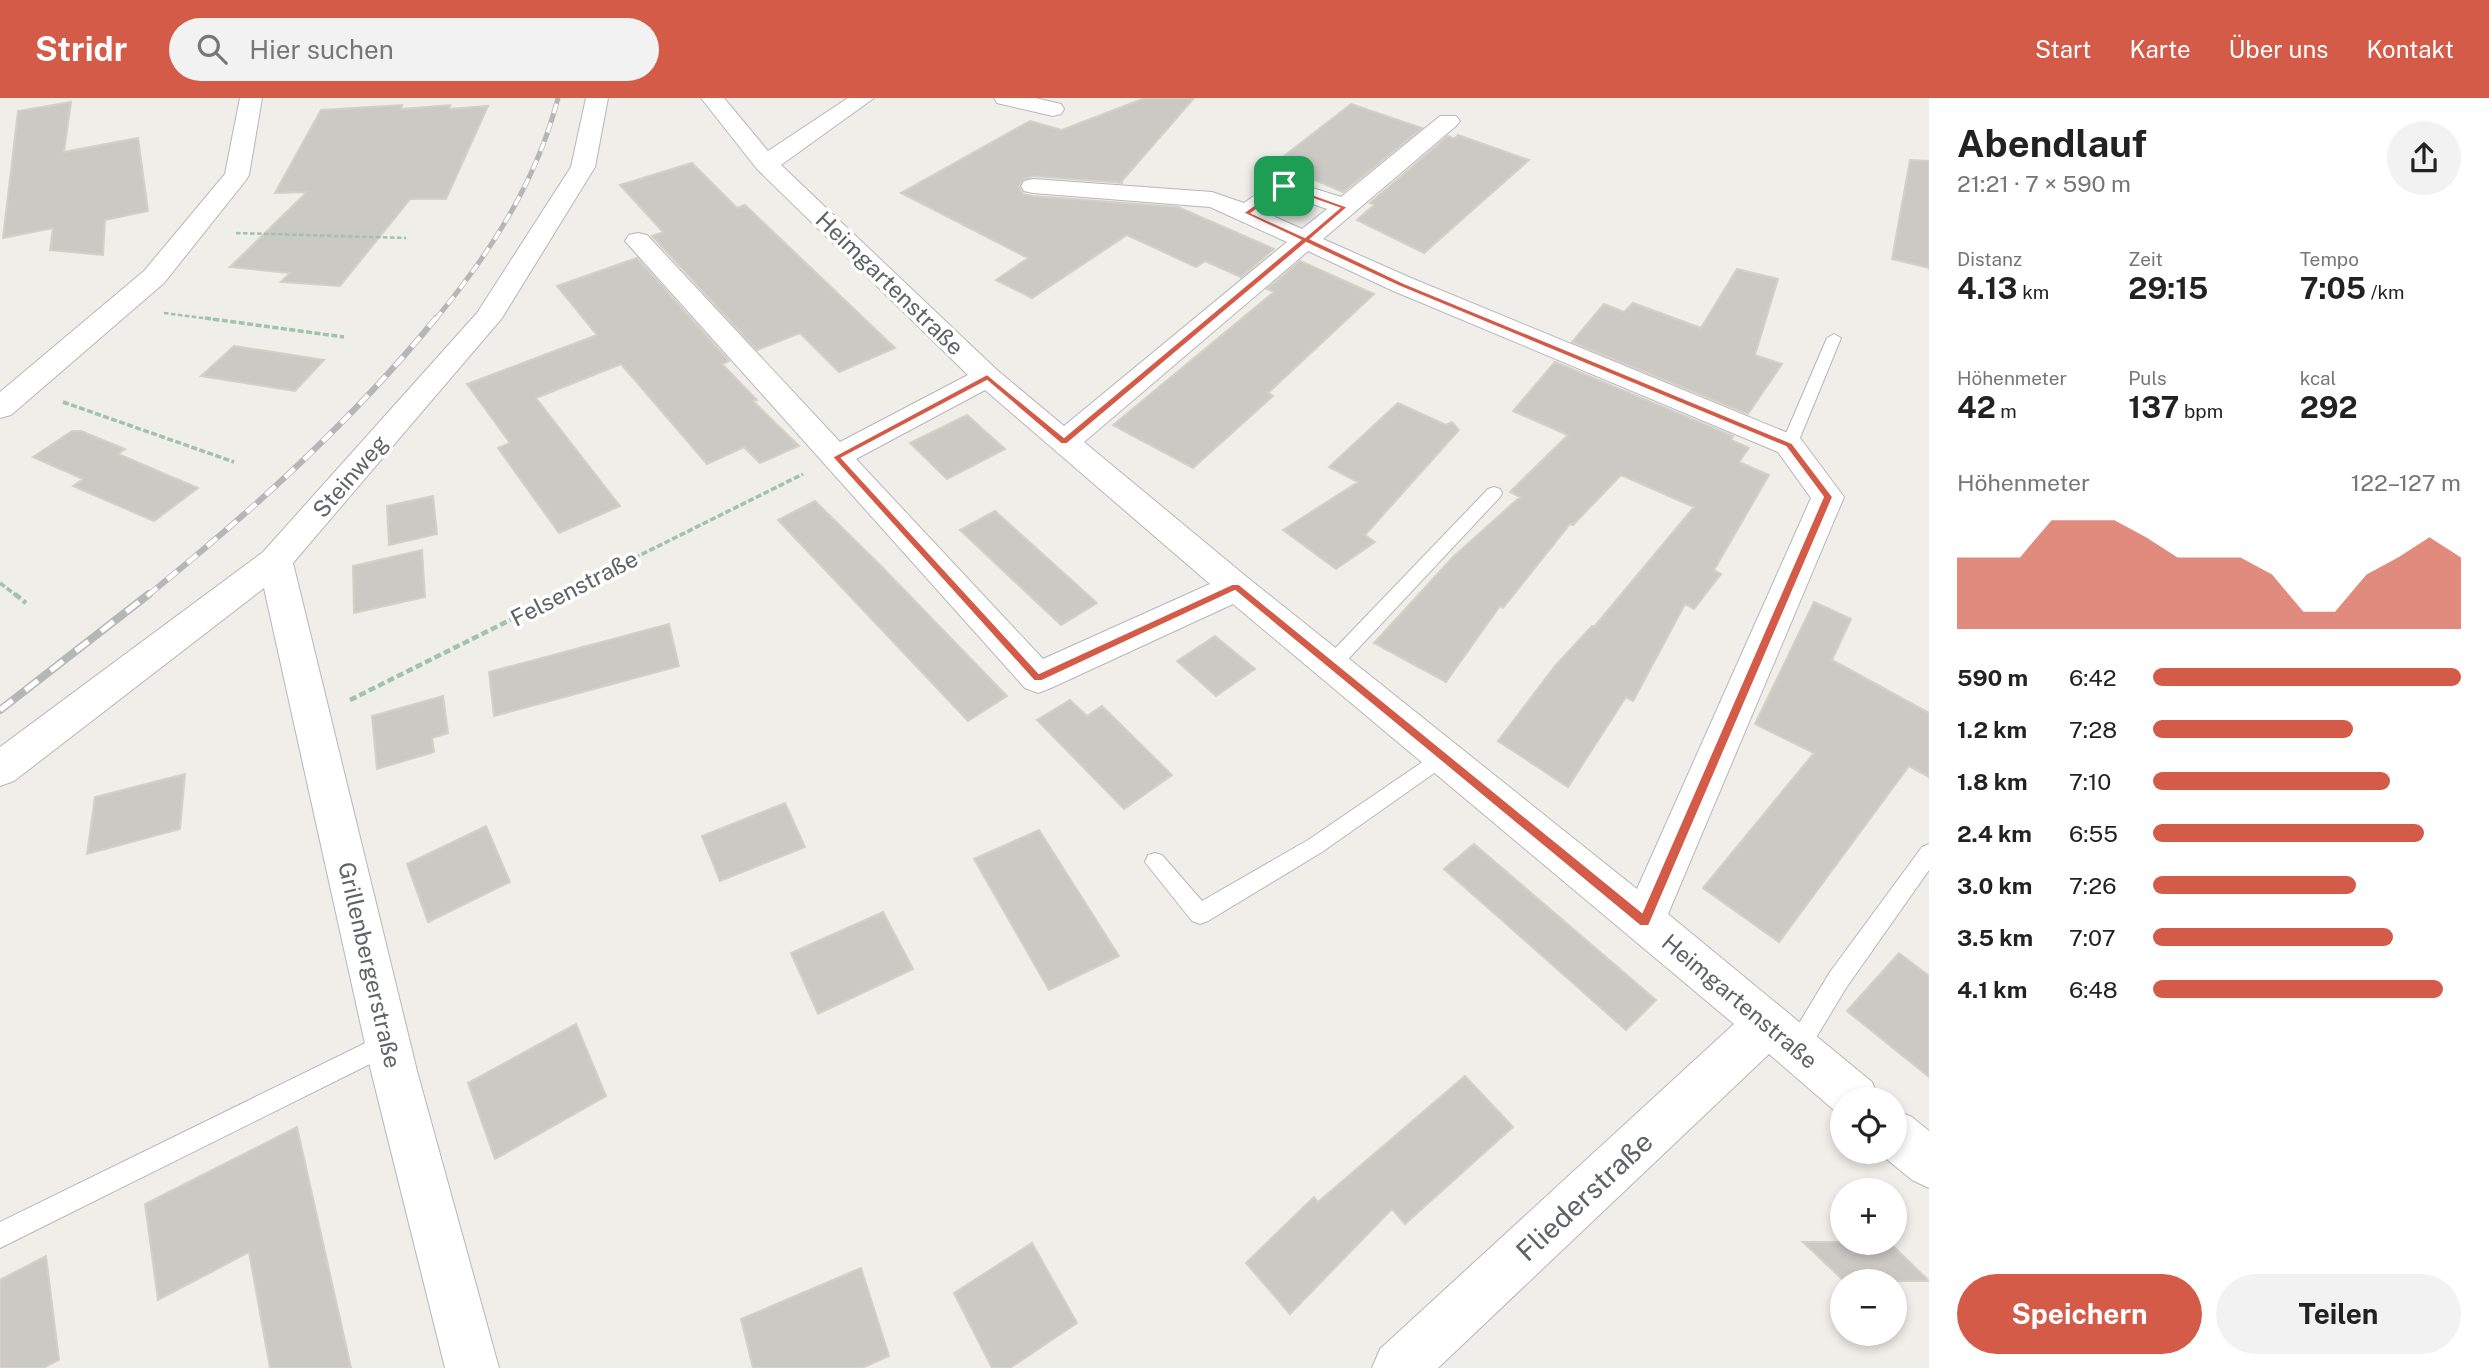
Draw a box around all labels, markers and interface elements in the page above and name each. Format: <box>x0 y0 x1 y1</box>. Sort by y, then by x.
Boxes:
search box <box>169 18 659 81</box>
text: Stridr <box>35 30 127 68</box>
icon: search <box>193 30 231 68</box>
text: Hier suchen <box>249 34 394 65</box>
text: Start <box>2035 35 2091 63</box>
text: Karte <box>2129 35 2191 63</box>
text: Über uns <box>2229 35 2328 63</box>
text: Kontakt <box>2366 35 2454 63</box>
text: Abendlauf <box>1957 121 2147 166</box>
button: share <box>2387 121 2461 195</box>
pin <box>1254 156 1314 216</box>
icon: arrive <box>1265 167 1303 205</box>
text: 21:21 · 7 × 590 m <box>1957 170 2131 197</box>
street label: Heimgartenstraße <box>811 206 969 360</box>
text: Distanz <box>1957 248 2022 270</box>
text: Zeit <box>2128 248 2163 270</box>
text: Tempo <box>2300 248 2359 270</box>
text: 4.13 <box>1957 270 2018 306</box>
text: 29:15 <box>2128 270 2208 306</box>
text: 7:05 <box>2300 270 2366 306</box>
text: km <box>2018 281 2049 303</box>
text: /km <box>2366 281 2405 303</box>
text: Höhenmeter <box>1957 367 2067 389</box>
text: Puls <box>2128 367 2167 389</box>
text: kcal <box>2300 367 2336 389</box>
text: 42 <box>1957 389 1996 425</box>
text: 137 <box>2128 389 2179 425</box>
text: 292 <box>2300 389 2358 425</box>
text: m <box>1996 400 2017 422</box>
text: bpm <box>2179 400 2223 422</box>
street label: Steinweg <box>307 429 393 523</box>
text: Höhenmeter <box>1957 469 2090 496</box>
text: 122–127 m <box>2351 469 2461 496</box>
street label: Felsenstraße <box>506 544 642 632</box>
text: 590 m <box>1957 664 2028 691</box>
text: 6:42 <box>2069 664 2117 691</box>
text: 1.2 km <box>1957 716 2027 743</box>
text: 7:28 <box>2069 716 2117 743</box>
text: 1.8 km <box>1957 768 2028 795</box>
text: 7:10 <box>2069 768 2111 795</box>
text: 2.4 km <box>1957 820 2032 847</box>
text: 6:55 <box>2069 820 2118 847</box>
street label: Grillenbergerstraße <box>333 859 407 1071</box>
text: 3.0 km <box>1957 872 2032 899</box>
text: 7:26 <box>2069 872 2116 899</box>
text: 3.5 km <box>1957 924 2033 951</box>
text: 7:07 <box>2069 924 2115 951</box>
street label: Heimgartenstraße <box>1657 928 1823 1074</box>
text: 4.1 km <box>1957 976 2027 1003</box>
text: 6:48 <box>2069 976 2118 1003</box>
map controls <box>1830 1087 1907 1346</box>
button: locate <box>1830 1087 1907 1164</box>
street label: Fliederstraße <box>1509 1125 1659 1267</box>
button: + <box>1830 1178 1907 1255</box>
button: − <box>1830 1269 1907 1346</box>
button: Speichern <box>1957 1274 2202 1354</box>
button: Teilen <box>2216 1274 2461 1354</box>

